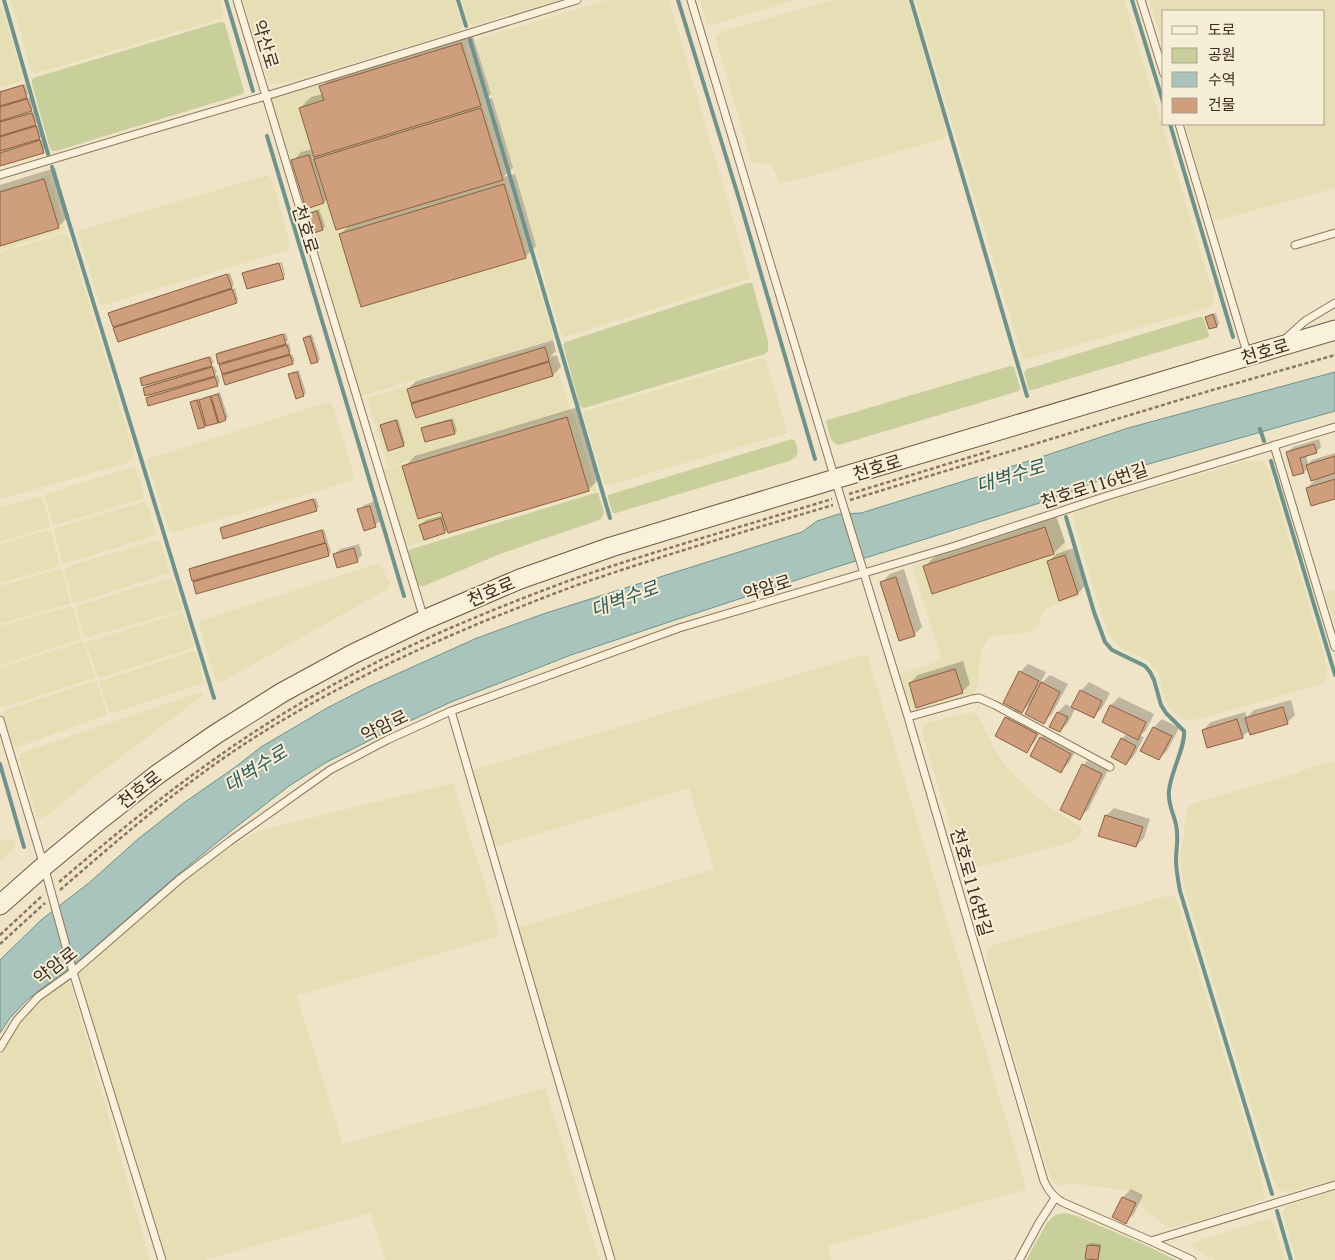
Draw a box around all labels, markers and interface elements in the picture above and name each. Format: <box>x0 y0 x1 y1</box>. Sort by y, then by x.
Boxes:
legend <box>1162 10 1325 125</box>
street label: 약산로 <box>247 17 285 71</box>
text: 도로 <box>1208 19 1236 39</box>
text: 공원 <box>1208 44 1236 64</box>
text: 수역 <box>1208 69 1236 89</box>
text: 건물 <box>1208 94 1236 114</box>
street label: 천호로 <box>287 202 325 256</box>
street label: 천호로 <box>1238 332 1292 370</box>
street label: 천호로 <box>850 448 904 486</box>
water label: 대벽수로 <box>973 452 1049 497</box>
street label: 천호로116번길 <box>1037 456 1151 514</box>
street label: 약암로 <box>740 568 794 606</box>
street label: 천호로 <box>463 570 519 612</box>
water label: 대벽수로 <box>587 574 663 622</box>
street label: 약암로 <box>356 703 412 747</box>
water label: 대벽수로 <box>219 738 293 797</box>
street label: 천호로 <box>112 764 166 814</box>
street label: 천호로116번길 <box>945 825 999 939</box>
street label: 약암로 <box>28 940 82 990</box>

